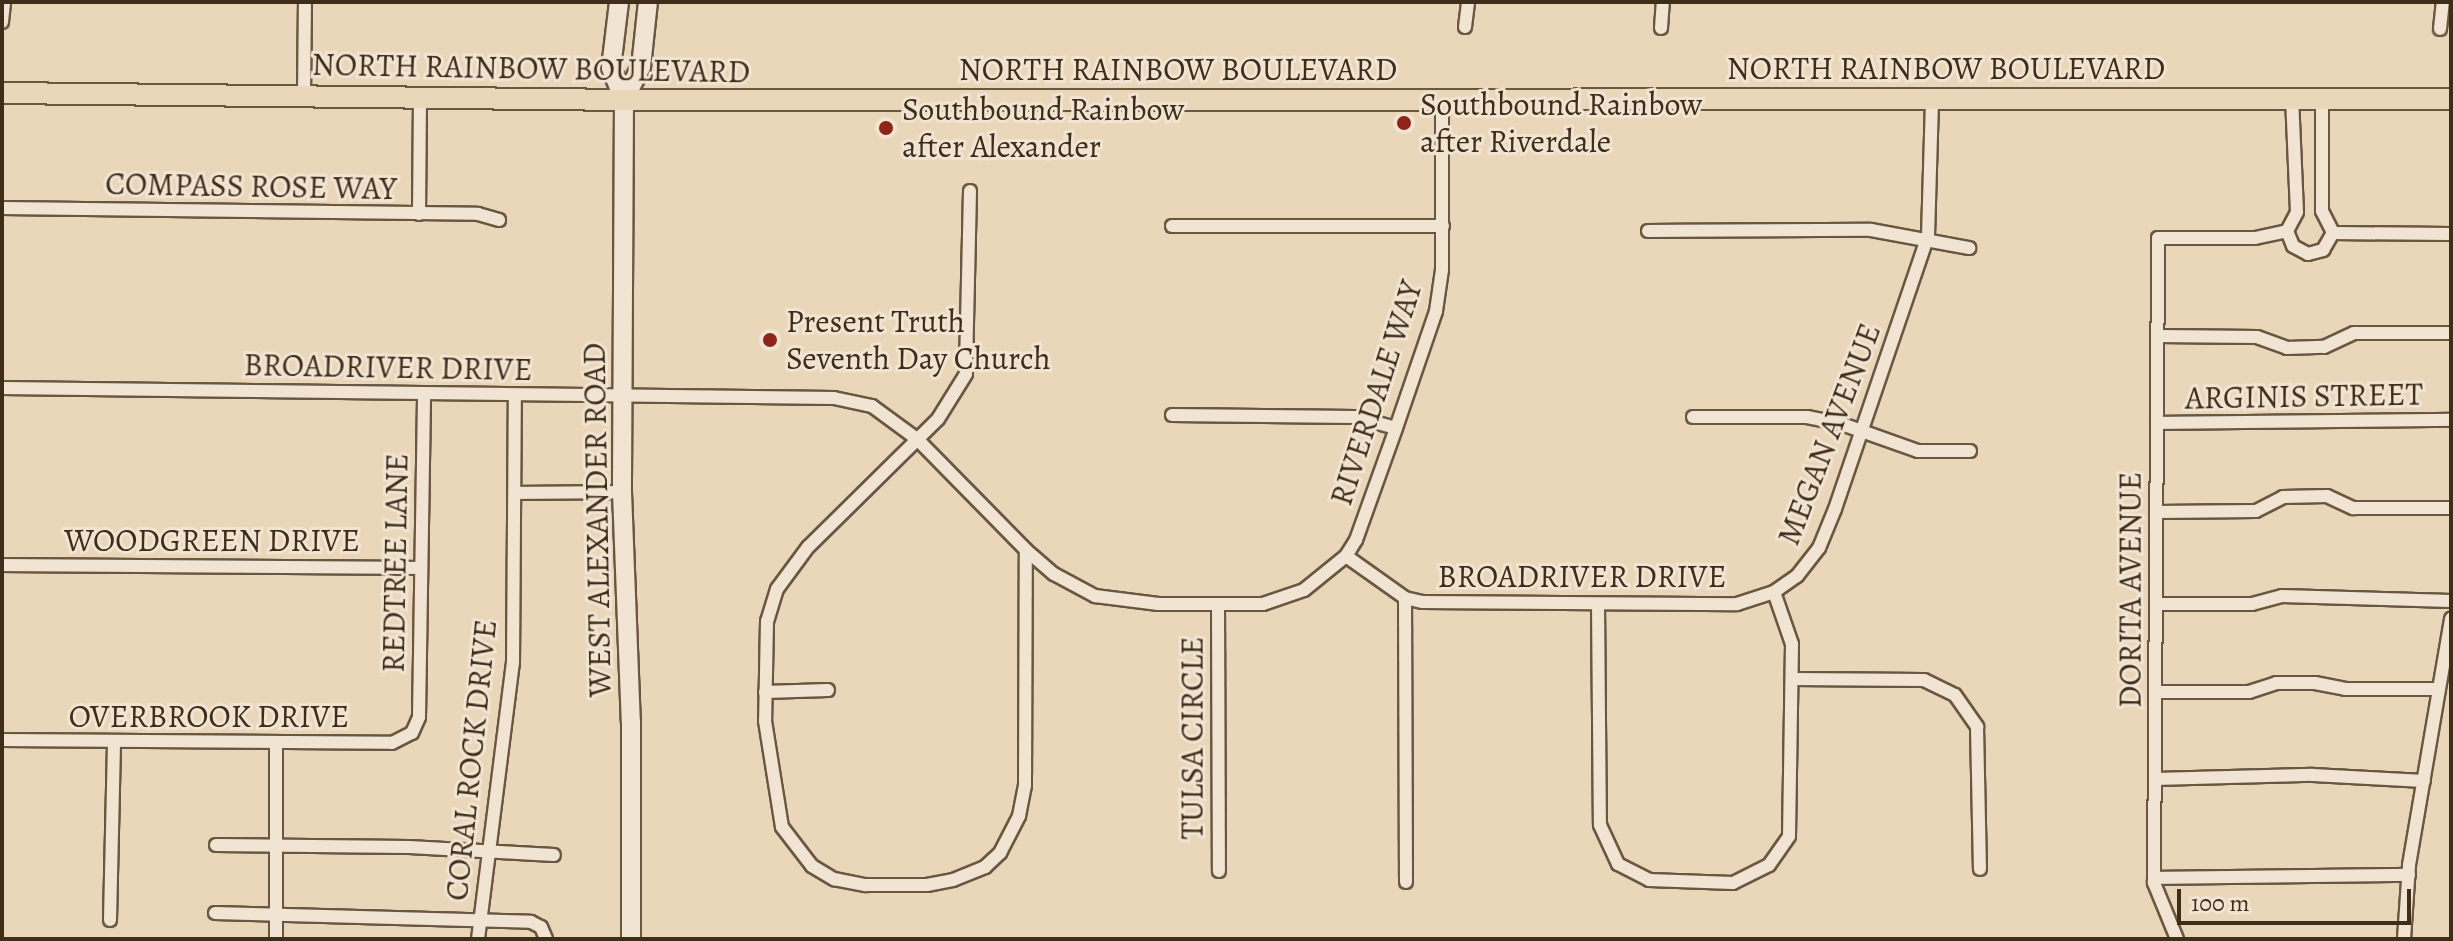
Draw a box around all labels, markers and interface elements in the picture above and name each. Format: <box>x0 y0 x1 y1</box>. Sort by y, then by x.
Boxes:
street label: NORTH RAINBOW BOULEVARD <box>312 45 750 91</box>
street label: NORTH RAINBOW BOULEVARD <box>1727 49 2165 87</box>
street label: NORTH RAINBOW BOULEVARD <box>959 50 1397 88</box>
place label: Southbound Rainbow after Riverdale <box>1420 86 1702 161</box>
place label: Southbound Rainbow after Alexander <box>902 91 1184 166</box>
marker: Southbound Rainbow after Riverdale <box>1395 114 1413 132</box>
marker: Southbound Rainbow after Alexander <box>877 119 895 137</box>
street label: COMPASS ROSE WAY <box>105 164 397 208</box>
street label: RIVERDALE WAY <box>1322 276 1430 510</box>
place label: Present Truth Seventh Day Church <box>786 303 1051 378</box>
street label: MEGAN AVENUE <box>1769 318 1889 550</box>
marker: Present Truth Seventh Day Church <box>761 331 779 349</box>
street label: WEST ALEXANDER ROAD <box>575 342 619 698</box>
street label: BROADRIVER DRIVE <box>243 345 533 389</box>
street label: ARGINIS STREET <box>2185 375 2423 417</box>
street label: REDTREE LANE <box>374 453 416 673</box>
street label: DORITA AVENUE <box>2111 472 2149 708</box>
street label: WOODGREEN DRIVE <box>64 521 360 559</box>
street label: BROADRIVER DRIVE <box>1438 557 1726 595</box>
street label: CORAL ROCK DRIVE <box>437 618 505 902</box>
street label: TULSA CIRCLE <box>1173 637 1211 839</box>
street label: OVERBROOK DRIVE <box>69 697 349 735</box>
scale bar <box>2181 873 2415 923</box>
text: 100 m <box>2191 887 2250 919</box>

